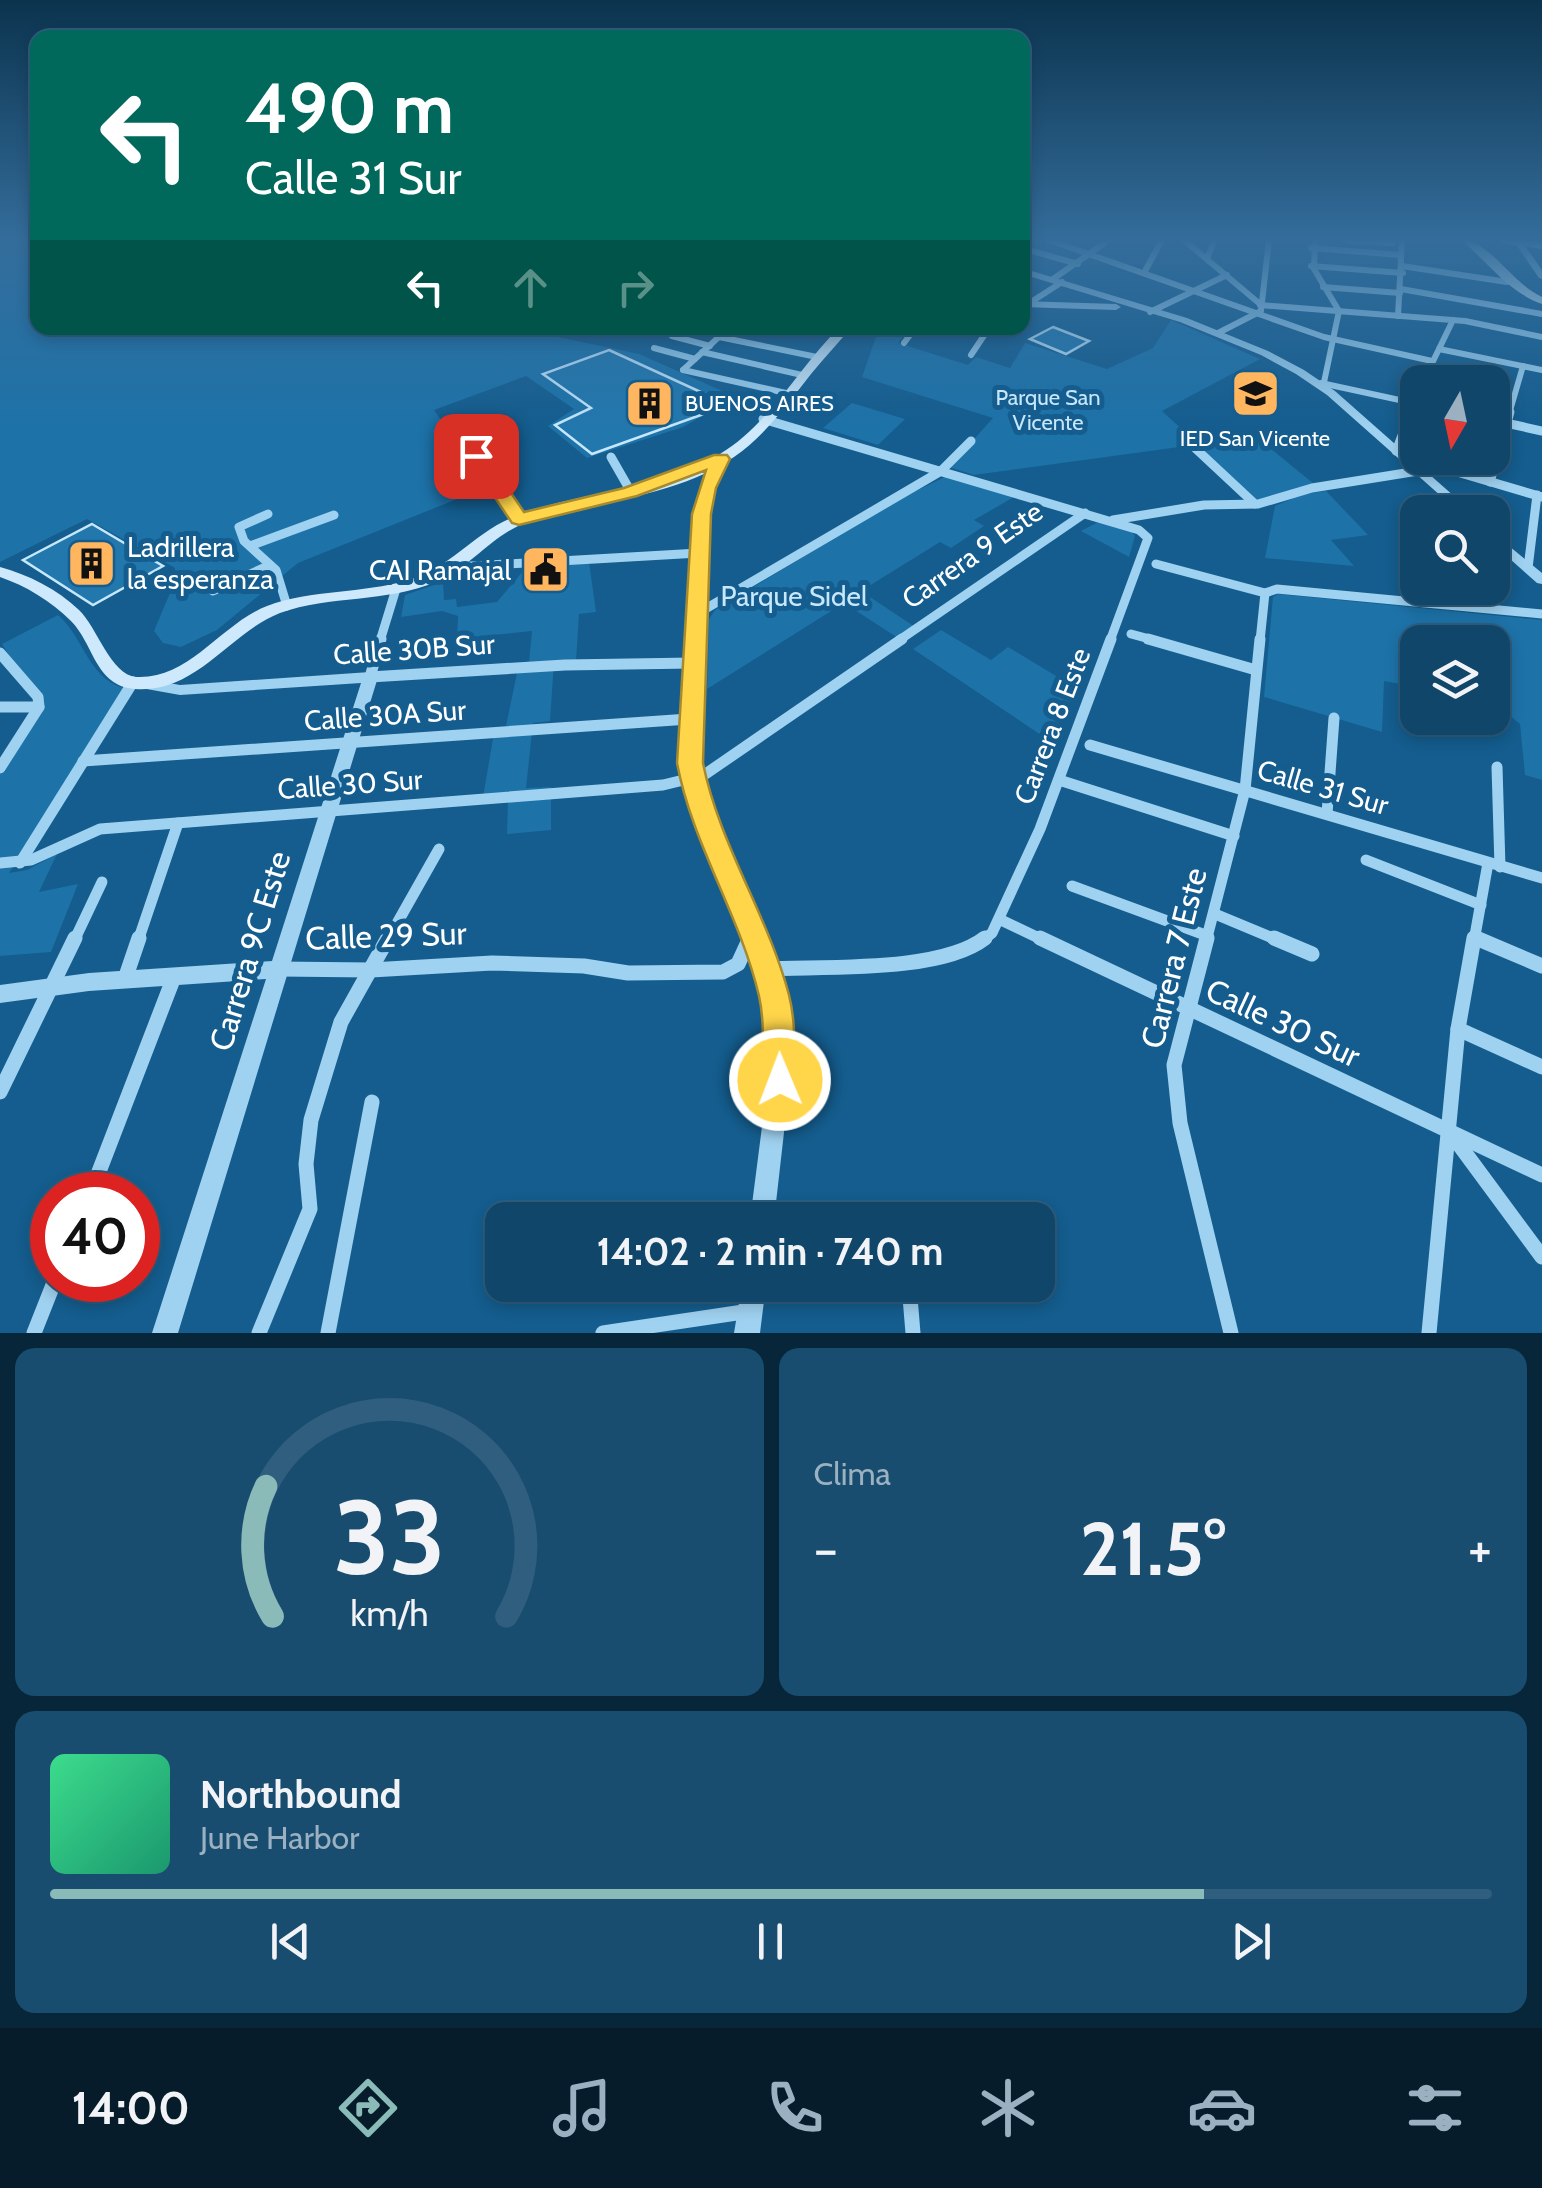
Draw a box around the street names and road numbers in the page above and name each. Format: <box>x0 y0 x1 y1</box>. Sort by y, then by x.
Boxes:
street label: Carrera 9 Este <box>895 494 1049 616</box>
street label: Calle 30B Sur <box>332 626 496 672</box>
street label: Carrera 8 Este <box>1007 643 1097 809</box>
street label: Calle 30A Sur <box>303 692 467 738</box>
street label: Calle 31 Sur <box>1254 752 1393 822</box>
street label: Calle 30 Sur <box>276 762 424 806</box>
street label: Carrera 9C Este <box>201 846 298 1055</box>
street label: Carrera 7 Este <box>1132 863 1215 1052</box>
street label: Calle 29 Sur <box>305 913 468 958</box>
street label: Calle 30 Sur <box>1200 970 1367 1076</box>

